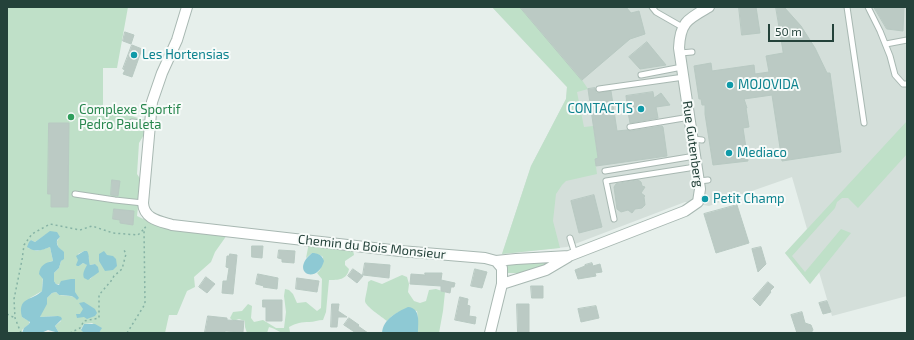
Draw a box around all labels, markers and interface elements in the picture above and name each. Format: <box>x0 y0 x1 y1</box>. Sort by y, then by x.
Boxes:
scale bar <box>770 16 836 42</box>
text: 50 m <box>775 24 802 38</box>
place label: Les Hortensias <box>142 47 229 63</box>
marker: Les Hortensias <box>129 50 139 60</box>
place label: MOJOVIDA <box>738 77 799 93</box>
marker: MOJOVIDA <box>725 80 735 90</box>
street label: Rue Gutenberg <box>679 100 707 188</box>
place label: CONTACTIS <box>567 101 633 117</box>
place label: Complexe Sportif Pedro Pauleta <box>79 102 181 133</box>
marker: CONTACTIS <box>636 104 646 114</box>
marker: Complexe Sportif Pedro Pauleta <box>66 112 76 122</box>
place label: Mediaco <box>737 145 787 161</box>
marker: Mediaco <box>724 148 734 158</box>
place label: Petit Champ <box>713 191 785 207</box>
marker: Petit Champ <box>700 194 710 204</box>
street label: Chemin du Bois Monsieur <box>297 231 447 263</box>

